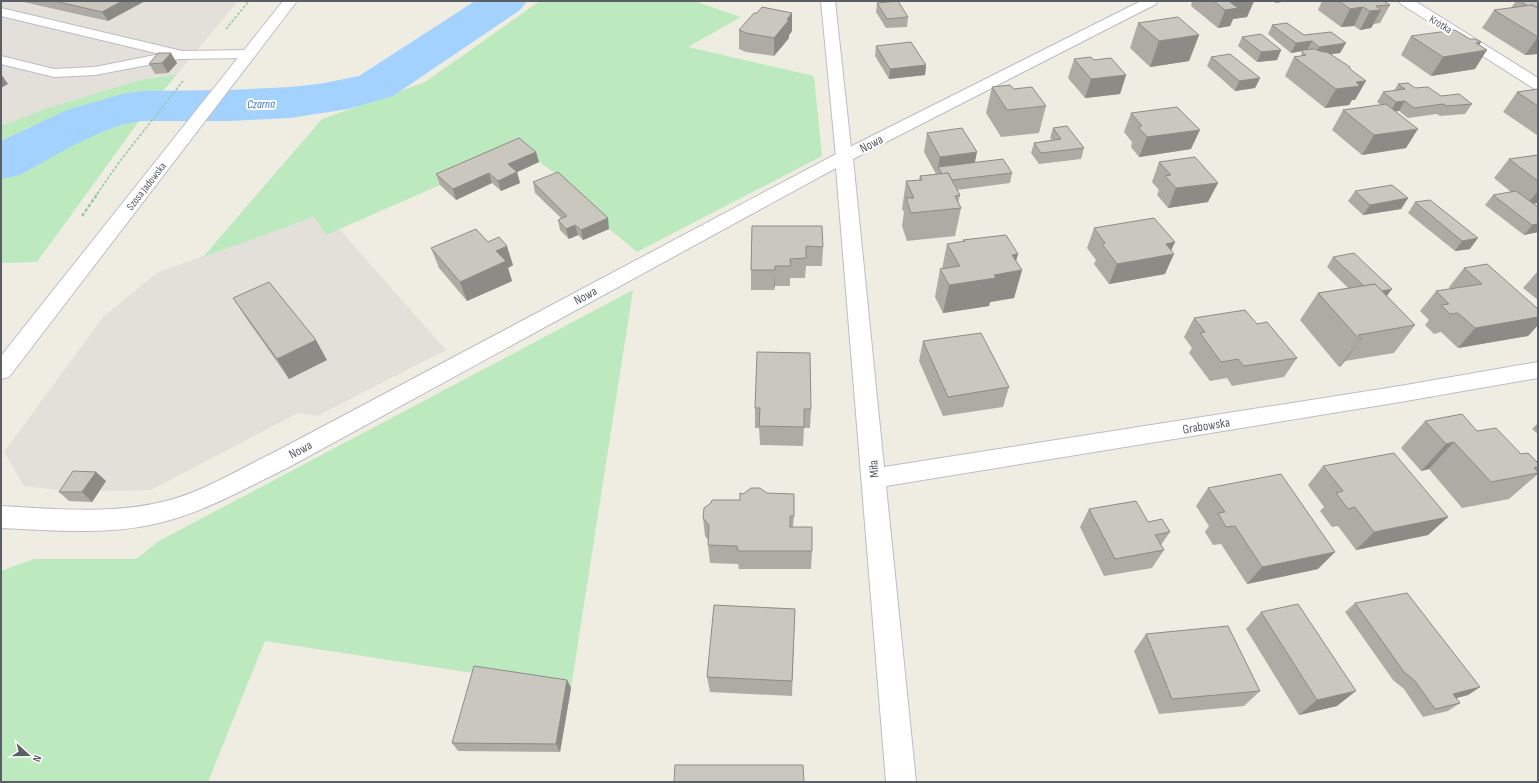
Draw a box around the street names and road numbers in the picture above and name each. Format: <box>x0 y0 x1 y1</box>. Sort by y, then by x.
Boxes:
street label: Krótka <box>1427 12 1454 36</box>
street label: Nowa <box>857 131 886 156</box>
street label: Szosa Jadowska <box>124 160 169 213</box>
street label: Nowa <box>571 283 600 309</box>
street label: Grabowska <box>1181 414 1231 438</box>
street label: Nowa <box>286 437 315 463</box>
street label: Miła <box>865 459 883 478</box>

